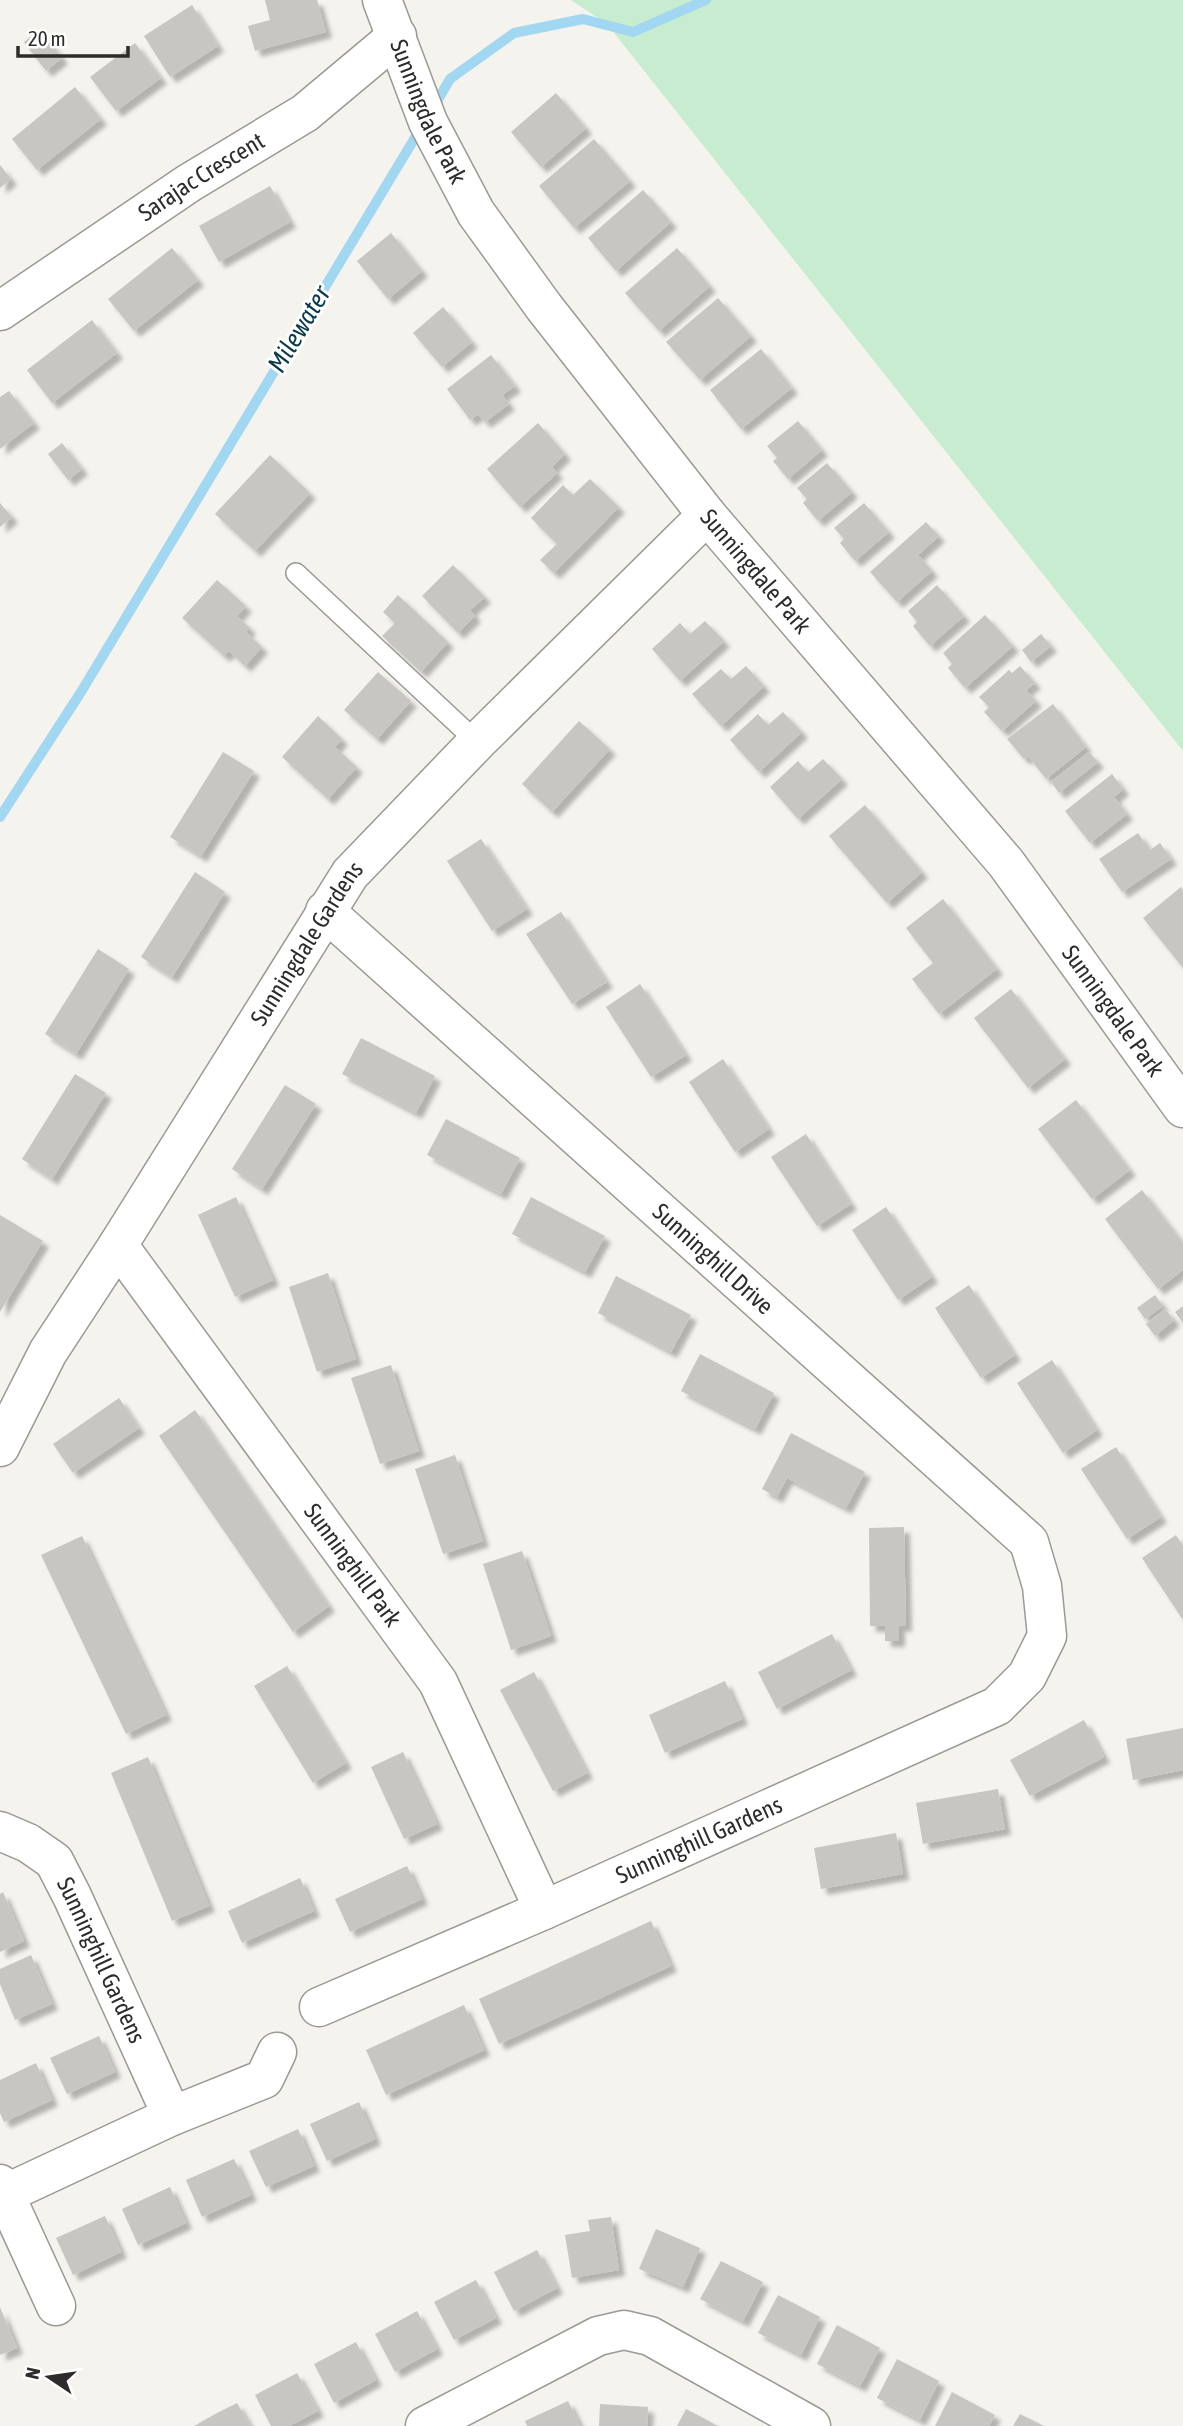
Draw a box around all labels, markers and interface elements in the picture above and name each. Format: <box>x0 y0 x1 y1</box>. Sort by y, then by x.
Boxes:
scale bar <box>18 14 128 58</box>
text: 20 m <box>28 26 66 50</box>
street label: Sunningdale Park <box>385 36 472 189</box>
street label: Sarajac Crescent <box>133 127 269 226</box>
water label: Milewater <box>262 279 337 378</box>
street label: Sunningdale Park <box>695 504 817 639</box>
street label: Sunningdale Gardens <box>245 855 368 1030</box>
street label: Sunningdale Park <box>1057 940 1170 1082</box>
street label: Sunninghill Drive <box>648 1198 779 1320</box>
street label: Sunninghill Park <box>299 1498 407 1632</box>
street label: Sunninghill Gardens <box>612 1791 786 1889</box>
street label: Sunninghill Gardens <box>52 1873 151 2047</box>
north arrow <box>14 2342 84 2412</box>
text: N <box>20 2365 44 2381</box>

